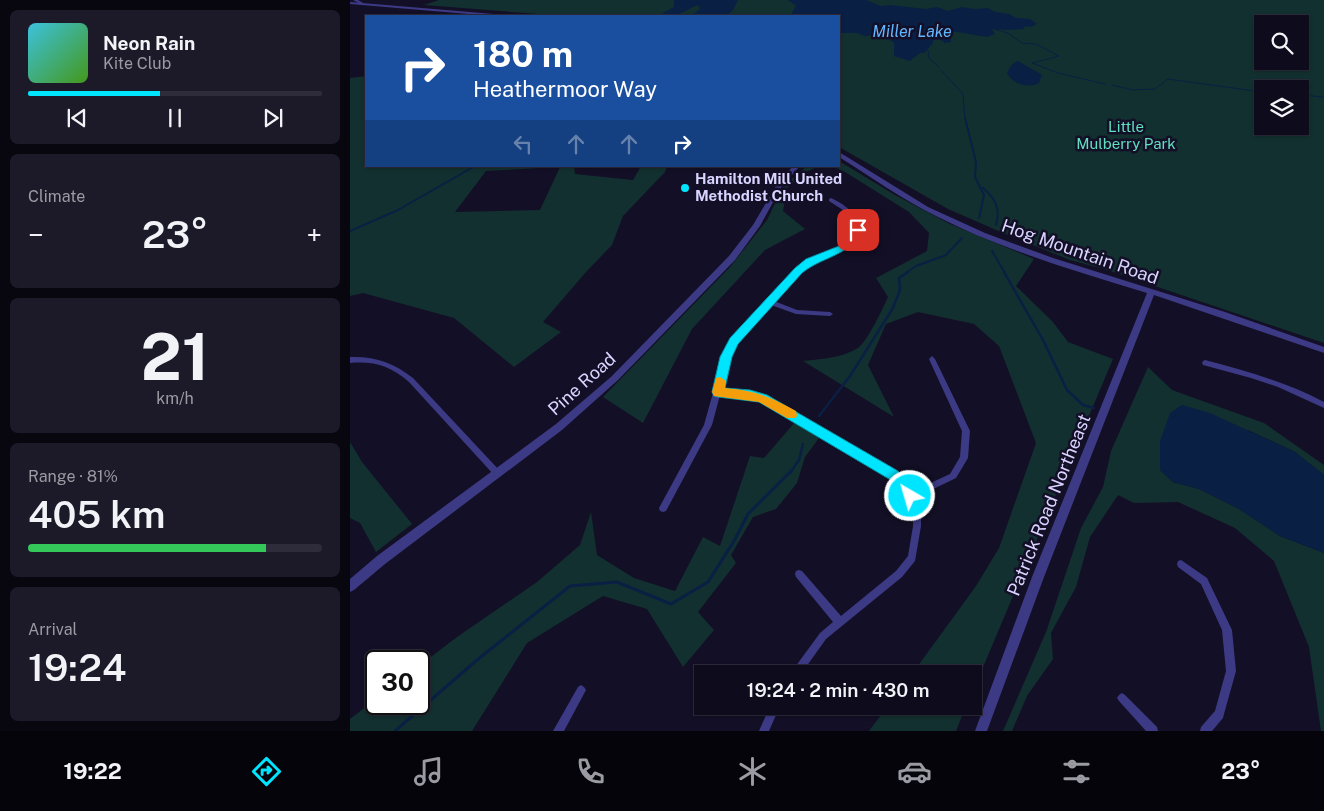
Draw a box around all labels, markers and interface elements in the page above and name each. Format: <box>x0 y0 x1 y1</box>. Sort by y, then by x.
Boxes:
map controls <box>1254 15 1309 135</box>
button: search <box>1254 15 1309 70</box>
water label: Miller Lake <box>872 22 952 41</box>
text: Neon Rain <box>103 32 195 54</box>
text: 180 m <box>473 34 573 75</box>
icon: right <box>390 35 455 100</box>
text: Kite Club <box>103 54 171 73</box>
text: Heathermoor Way <box>473 76 657 102</box>
button: layers <box>1254 80 1309 135</box>
icon: previous <box>63 104 91 132</box>
icon: pause <box>161 104 189 132</box>
icon: next <box>259 104 287 132</box>
park label: Little Mulberry Park <box>1076 118 1176 152</box>
icon: left <box>509 130 537 158</box>
icon: ahead <box>562 130 590 158</box>
icon: ahead <box>615 130 643 158</box>
icon: right <box>668 130 696 158</box>
place label: Hamilton Mill United Methodist Church <box>695 170 842 204</box>
marker: Hamilton Mill United Methodist Church <box>679 182 691 194</box>
text: Climate <box>28 187 85 206</box>
pin <box>837 209 879 251</box>
text: 23° <box>142 212 208 257</box>
street label: Hog Mountain Road <box>999 215 1161 288</box>
icon: arrive <box>844 216 872 244</box>
text: − <box>28 218 44 251</box>
text: + <box>306 218 322 251</box>
text: 21 <box>140 318 210 395</box>
street label: Pine Road <box>544 348 620 419</box>
text: km/h <box>156 389 194 408</box>
street label: Patrick Road Northeast <box>1002 411 1095 599</box>
text: Range · 81% <box>28 467 118 486</box>
position arrow <box>883 469 935 521</box>
text: 405 km <box>28 492 166 537</box>
text: Arrival <box>28 620 77 639</box>
text: 19:24 <box>28 645 127 690</box>
speed limit sign: 30 <box>365 650 430 715</box>
text: 19:24 · 2 min · 430 m <box>747 679 929 701</box>
icon: directions <box>249 754 284 789</box>
icon: music <box>411 754 446 789</box>
icon: phone <box>573 754 608 789</box>
icon: climate <box>735 754 770 789</box>
icon: car <box>897 754 932 789</box>
icon: filters <box>1059 754 1094 789</box>
text: 19:22 <box>64 758 122 784</box>
text: 23° <box>1221 758 1260 784</box>

